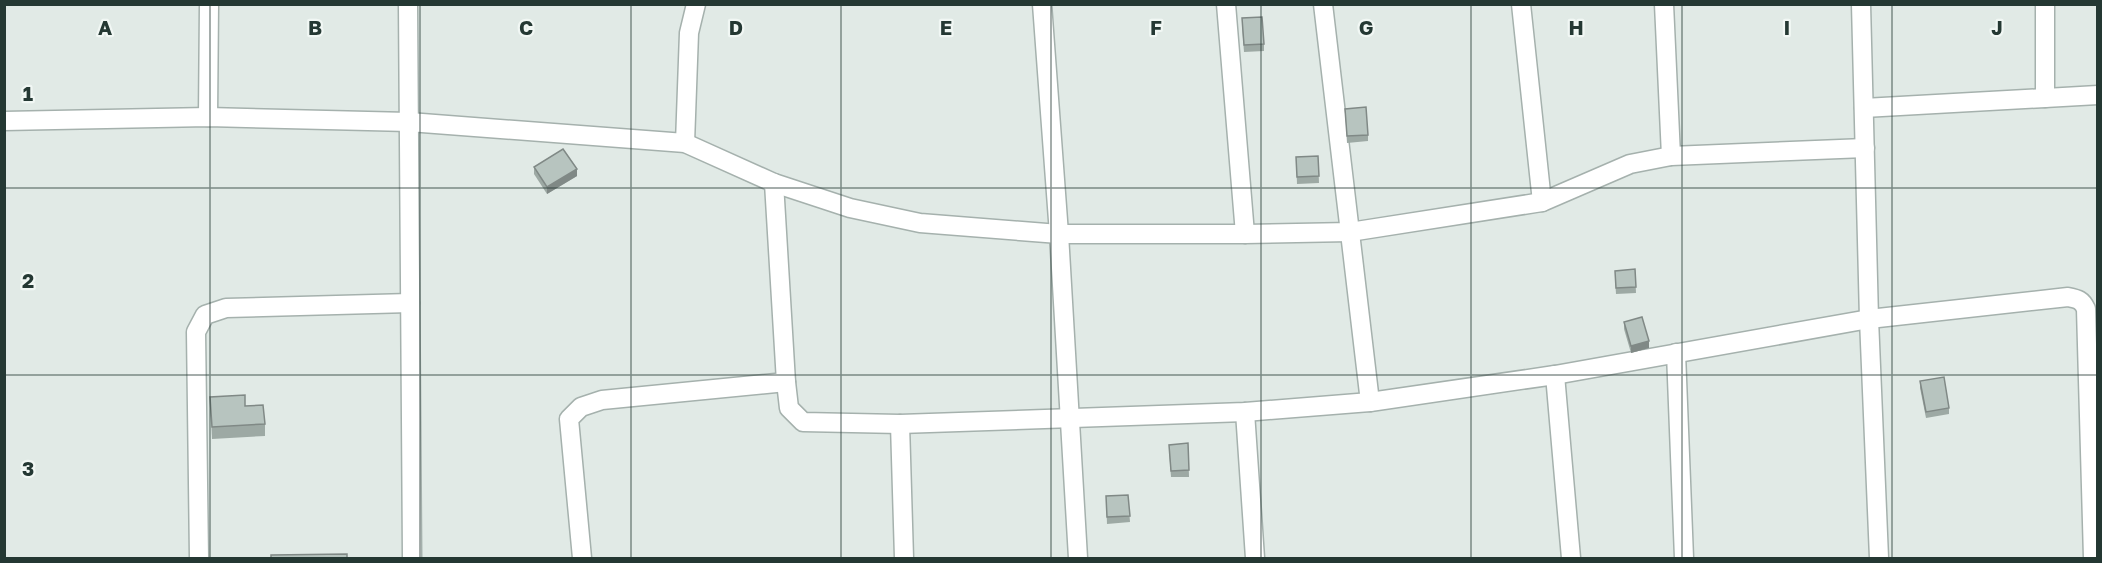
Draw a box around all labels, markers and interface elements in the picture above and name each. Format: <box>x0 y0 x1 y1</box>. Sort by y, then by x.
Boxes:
text: A <box>98 15 112 39</box>
text: B <box>308 15 322 39</box>
text: C <box>519 15 533 39</box>
text: D <box>729 15 743 39</box>
text: E <box>940 15 952 39</box>
text: F <box>1150 15 1162 39</box>
text: G <box>1359 15 1373 39</box>
text: H <box>1568 15 1584 39</box>
text: I <box>1784 15 1790 39</box>
text: J <box>1991 15 2003 39</box>
text: 1 <box>23 81 33 105</box>
text: 2 <box>22 268 34 292</box>
text: 3 <box>22 456 34 480</box>

